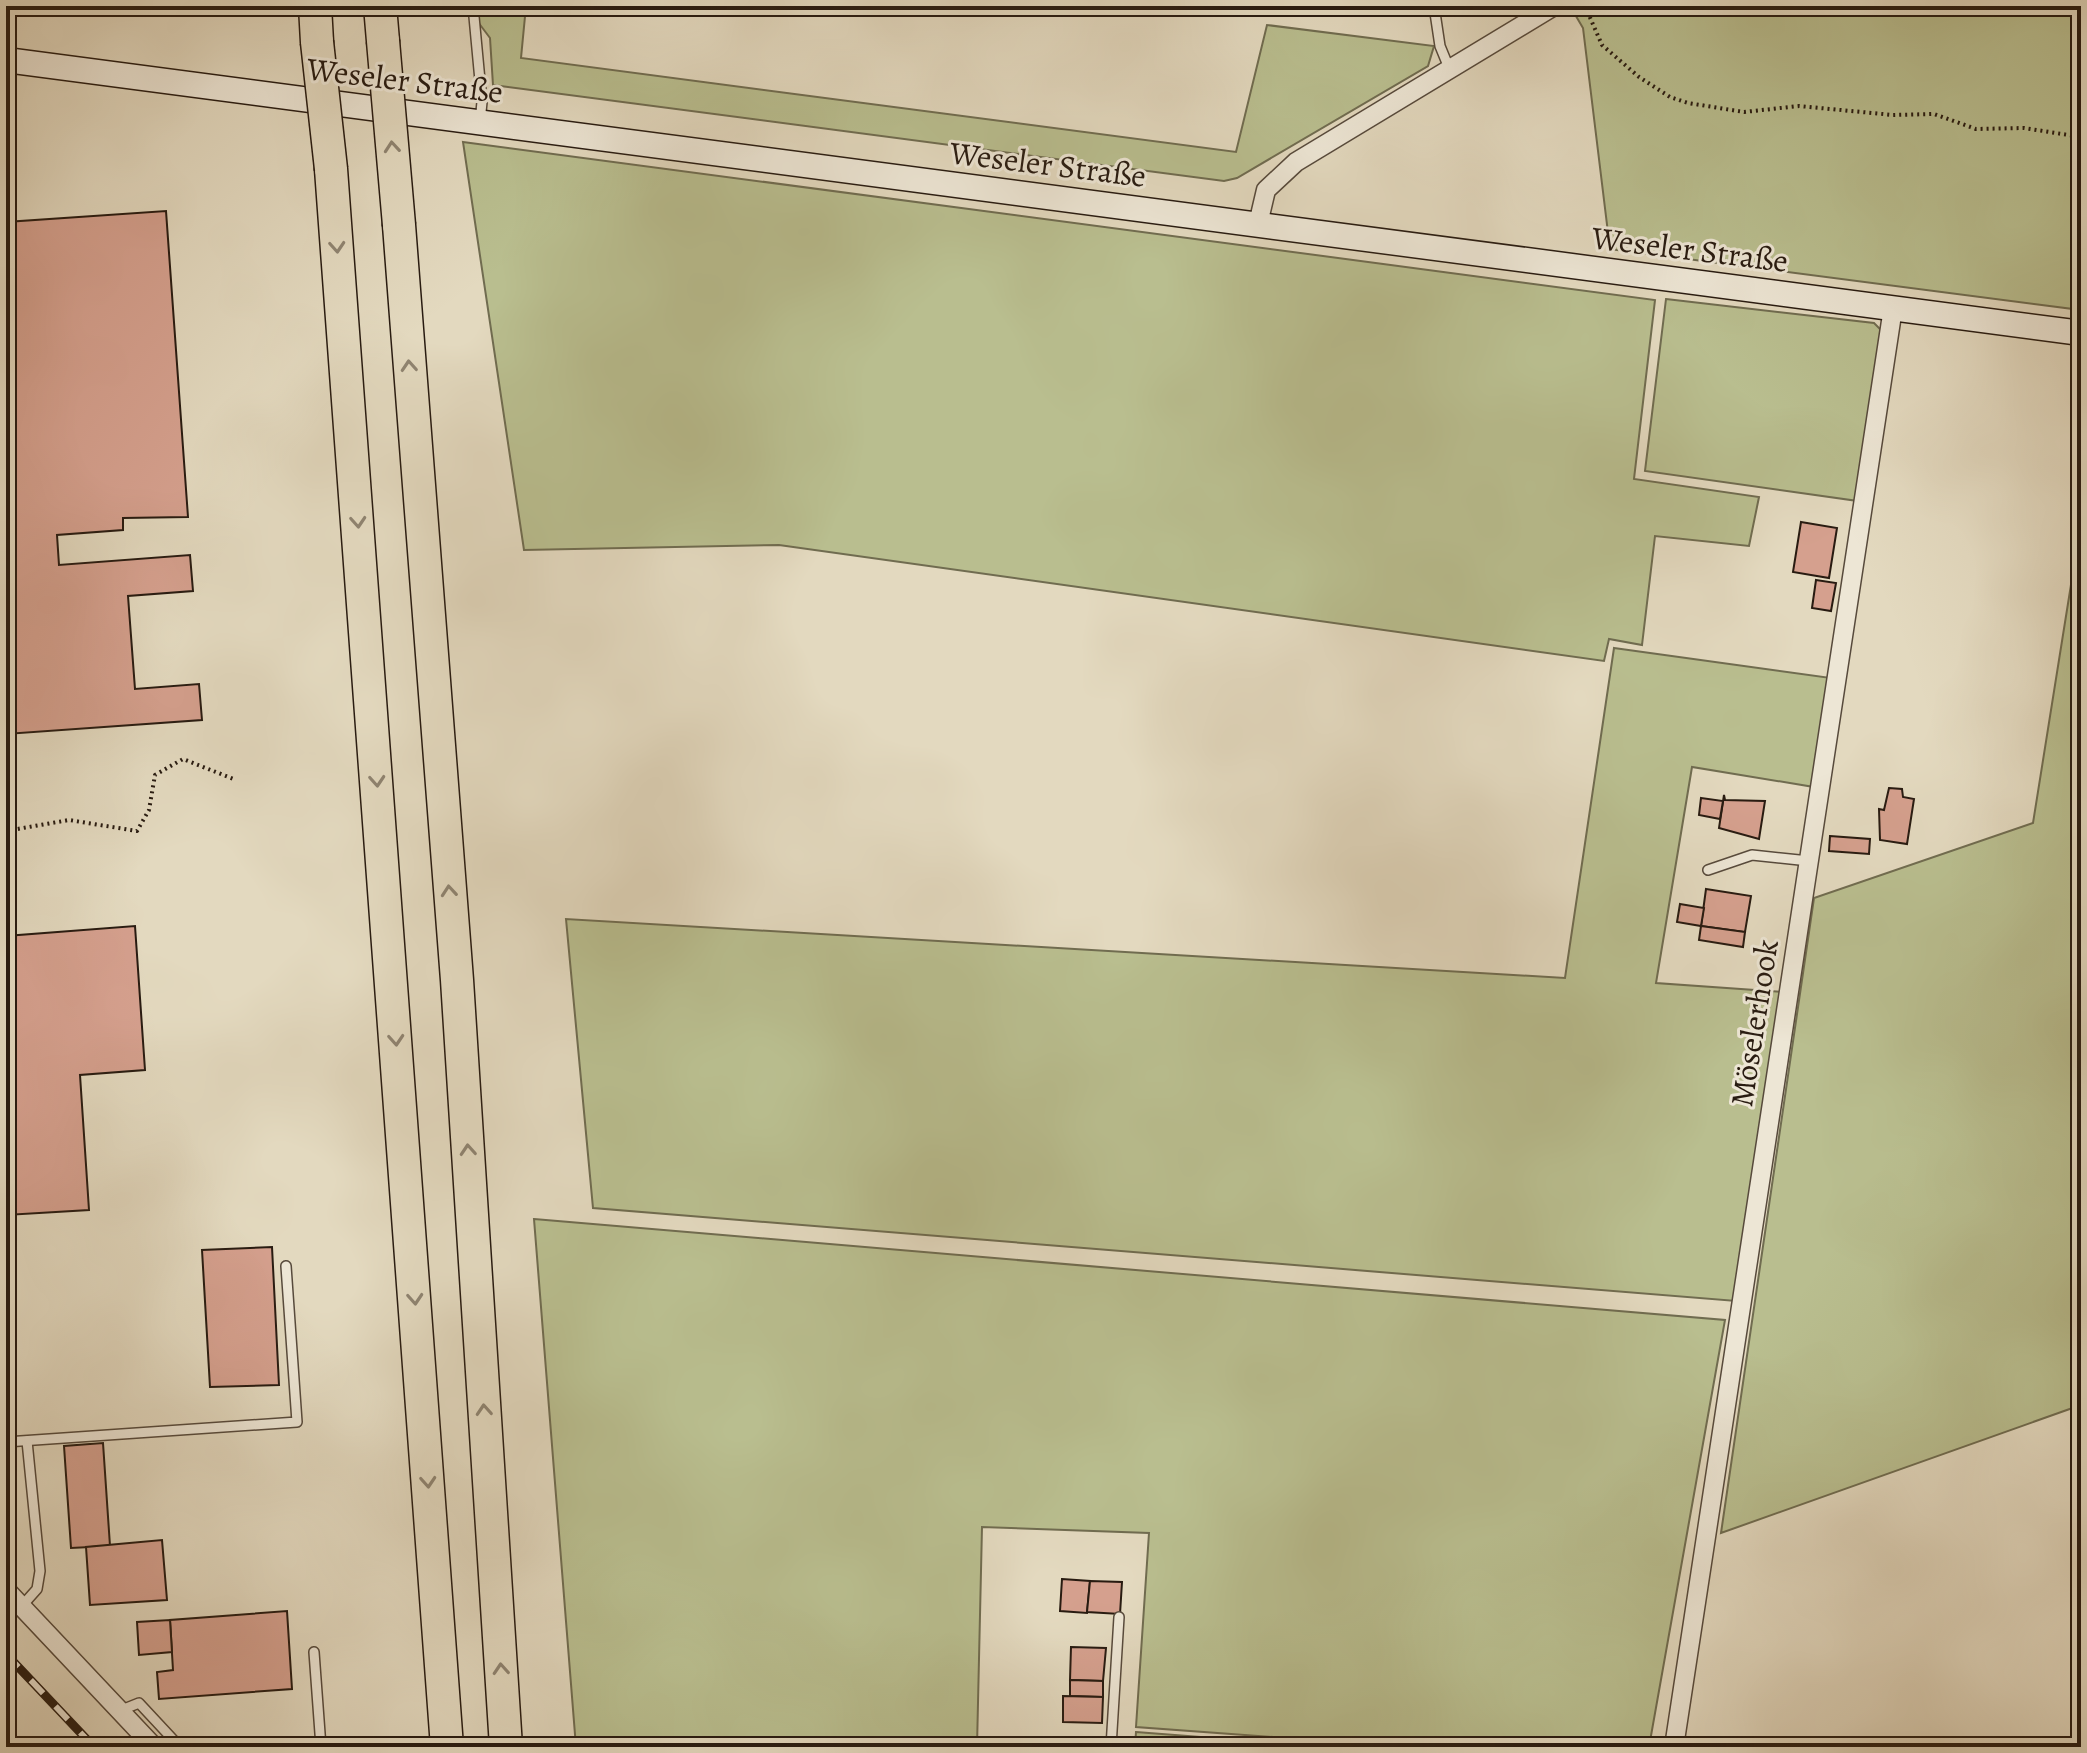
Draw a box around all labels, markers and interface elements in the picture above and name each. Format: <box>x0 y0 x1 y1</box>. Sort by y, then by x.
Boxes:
street label: Weseler Straße <box>303 46 506 114</box>
street label: Weseler Straße <box>946 130 1149 198</box>
one-way arrow <box>384 140 401 153</box>
street label: Weseler Straße <box>1588 215 1791 283</box>
one-way arrow <box>328 241 345 254</box>
one-way arrow <box>401 359 418 372</box>
one-way arrow <box>349 516 366 529</box>
one-way arrow <box>368 775 385 788</box>
one-way arrow <box>441 884 458 897</box>
street label: Möselerhook <box>1719 936 1789 1110</box>
one-way arrow <box>387 1034 404 1047</box>
one-way arrow <box>459 1143 476 1156</box>
one-way arrow <box>406 1293 423 1306</box>
one-way arrow <box>476 1403 493 1416</box>
one-way arrow <box>419 1476 436 1489</box>
one-way arrow <box>493 1662 510 1675</box>

